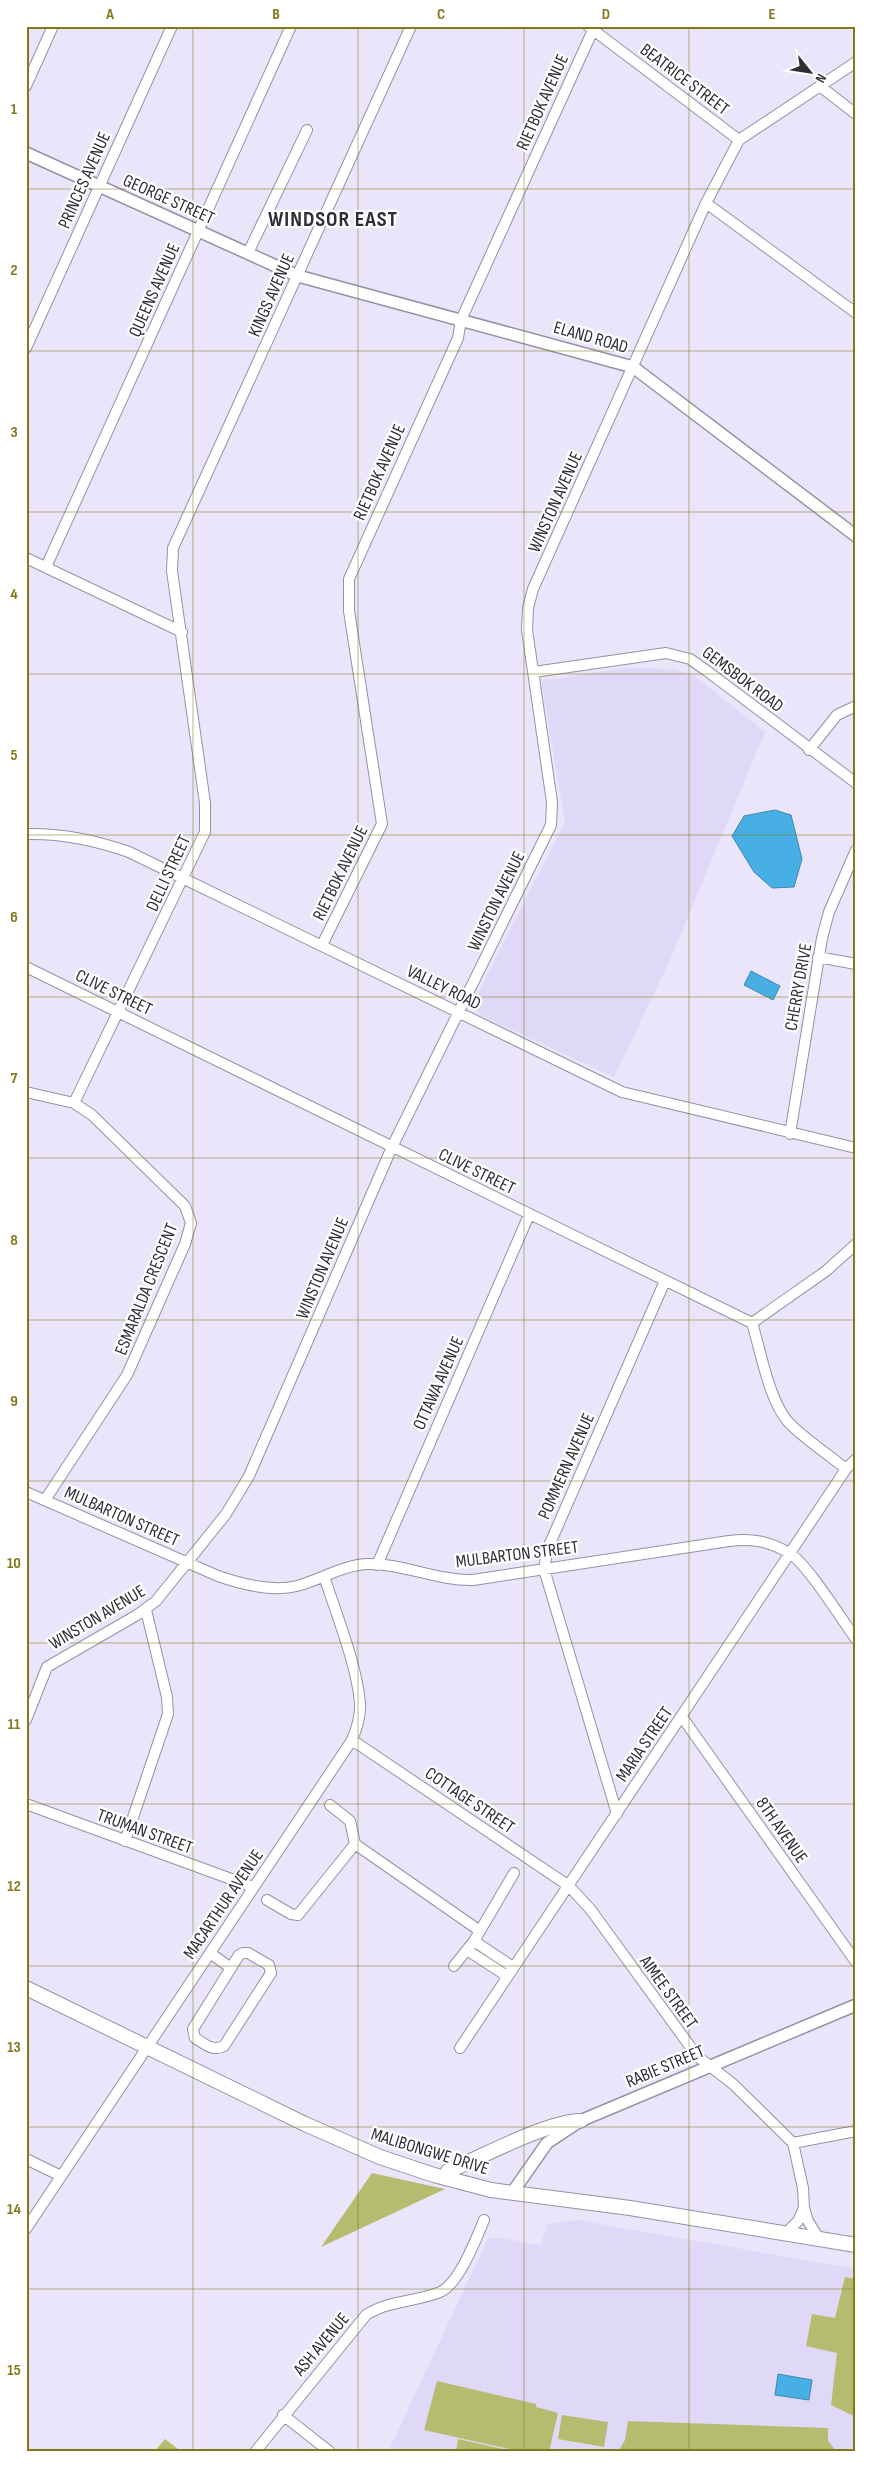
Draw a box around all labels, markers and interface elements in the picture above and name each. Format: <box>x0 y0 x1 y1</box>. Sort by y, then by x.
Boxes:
text: A <box>105 5 114 24</box>
text: B <box>272 5 280 24</box>
text: C <box>437 5 445 24</box>
text: D <box>602 5 610 24</box>
text: E <box>769 5 776 24</box>
street label: BEATRICE STREET <box>636 39 733 120</box>
north arrow <box>784 48 834 98</box>
street label: RIETBOK AVENUE <box>512 51 573 153</box>
text: N <box>812 71 830 86</box>
text: 1 <box>11 100 18 119</box>
street label: PRINCES AVENUE <box>54 129 115 232</box>
street label: GEORGE STREET <box>120 170 218 229</box>
district label: WINDSOR EAST <box>268 206 398 233</box>
street label: QUEENS AVENUE <box>124 240 185 340</box>
street label: KINGS AVENUE <box>244 250 299 340</box>
text: 2 <box>10 261 18 280</box>
street label: ELAND ROAD <box>551 317 630 358</box>
street label: RIETBOK AVENUE <box>349 421 410 523</box>
text: 3 <box>10 423 18 442</box>
street label: WINSTON AVENUE <box>524 448 587 556</box>
text: 4 <box>10 585 18 604</box>
street label: GEMSBOK ROAD <box>698 642 787 717</box>
text: 5 <box>10 746 18 765</box>
street label: RIETBOK AVENUE <box>308 822 372 924</box>
street label: DELLI STREET <box>142 832 195 915</box>
street label: WINSTON AVENUE <box>463 848 530 954</box>
text: 6 <box>10 908 18 927</box>
street label: CHERRY DRIVE <box>780 942 817 1032</box>
street label: VALLEY ROAD <box>403 960 484 1014</box>
street label: CLIVE STREET <box>72 965 156 1020</box>
text: 7 <box>11 1069 18 1088</box>
street label: CLIVE STREET <box>435 1144 519 1199</box>
street label: WINSTON AVENUE <box>292 1214 353 1322</box>
street label: ESMARALDA CRESCENT <box>111 1220 182 1358</box>
text: 8 <box>10 1231 18 1250</box>
street label: OTTAWA AVENUE <box>409 1333 468 1433</box>
text: 9 <box>10 1392 18 1411</box>
street label: POMMERN AVENUE <box>534 1410 599 1522</box>
street label: MULBARTON STREET <box>61 1482 182 1551</box>
street label: MULBARTON STREET <box>455 1537 580 1572</box>
text: 10 <box>7 1554 21 1573</box>
street label: WINSTON AVENUE <box>45 1581 149 1654</box>
street label: MARIA STREET <box>612 1703 677 1786</box>
text: 11 <box>8 1715 21 1734</box>
street label: COTTAGE STREET <box>421 1763 518 1838</box>
street label: 8TH AVENUE <box>751 1793 812 1867</box>
street label: TRUMAN STREET <box>94 1804 196 1858</box>
street label: MACARTHUR AVENUE <box>179 1846 268 1963</box>
text: 12 <box>7 1877 21 1896</box>
street label: AIMEE STREET <box>635 1951 702 2033</box>
text: 13 <box>7 2038 21 2057</box>
street label: RABIE STREET <box>623 2041 708 2092</box>
street label: MALIBONGWE DRIVE <box>368 2124 491 2179</box>
text: 14 <box>7 2200 21 2219</box>
street label: ASH AVENUE <box>288 2309 354 2381</box>
text: 15 <box>7 2361 21 2380</box>

